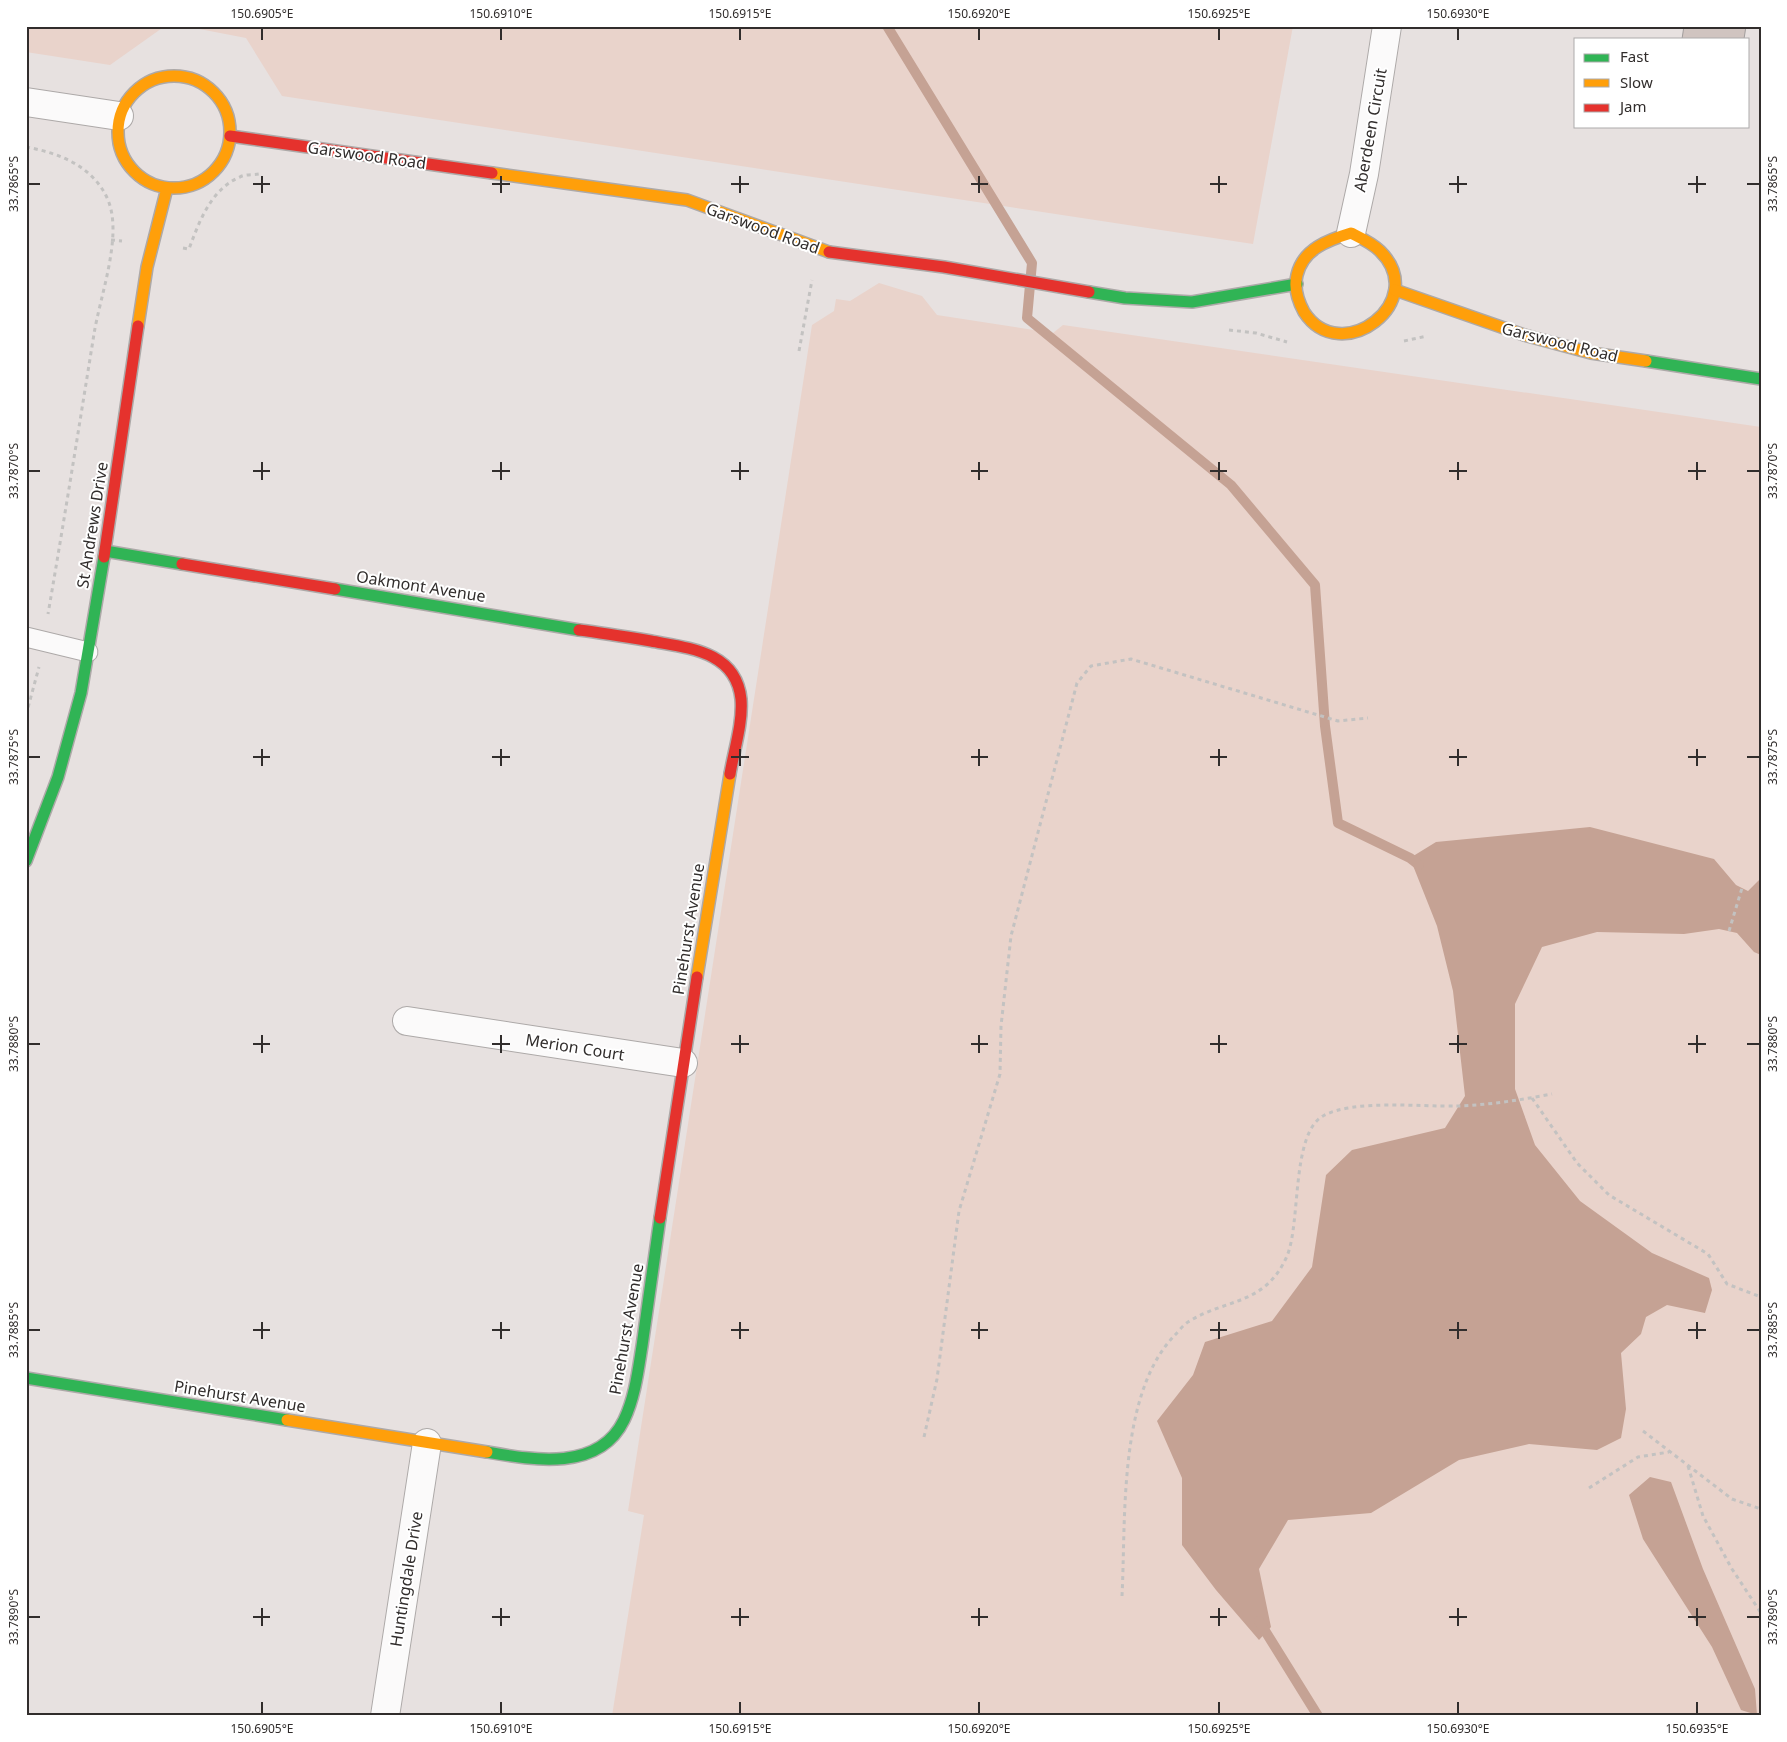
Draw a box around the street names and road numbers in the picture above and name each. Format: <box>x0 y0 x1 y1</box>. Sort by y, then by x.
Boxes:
street label: Aberdeen Circuit <box>1348 66 1392 194</box>
street label: Garswood Road <box>306 136 428 174</box>
street label: Garswood Road <box>703 197 823 259</box>
street label: Garswood Road <box>1499 317 1621 367</box>
street label: St Andrews Drive <box>71 460 113 590</box>
street label: Oakmont Avenue <box>355 565 487 607</box>
street label: Pinehurst Avenue <box>667 862 709 996</box>
street label: Merion Court <box>524 1028 626 1066</box>
street label: Pinehurst Avenue <box>604 1262 648 1396</box>
street label: Pinehurst Avenue <box>173 1375 307 1417</box>
street label: Huntingdale Drive <box>384 1510 428 1648</box>

